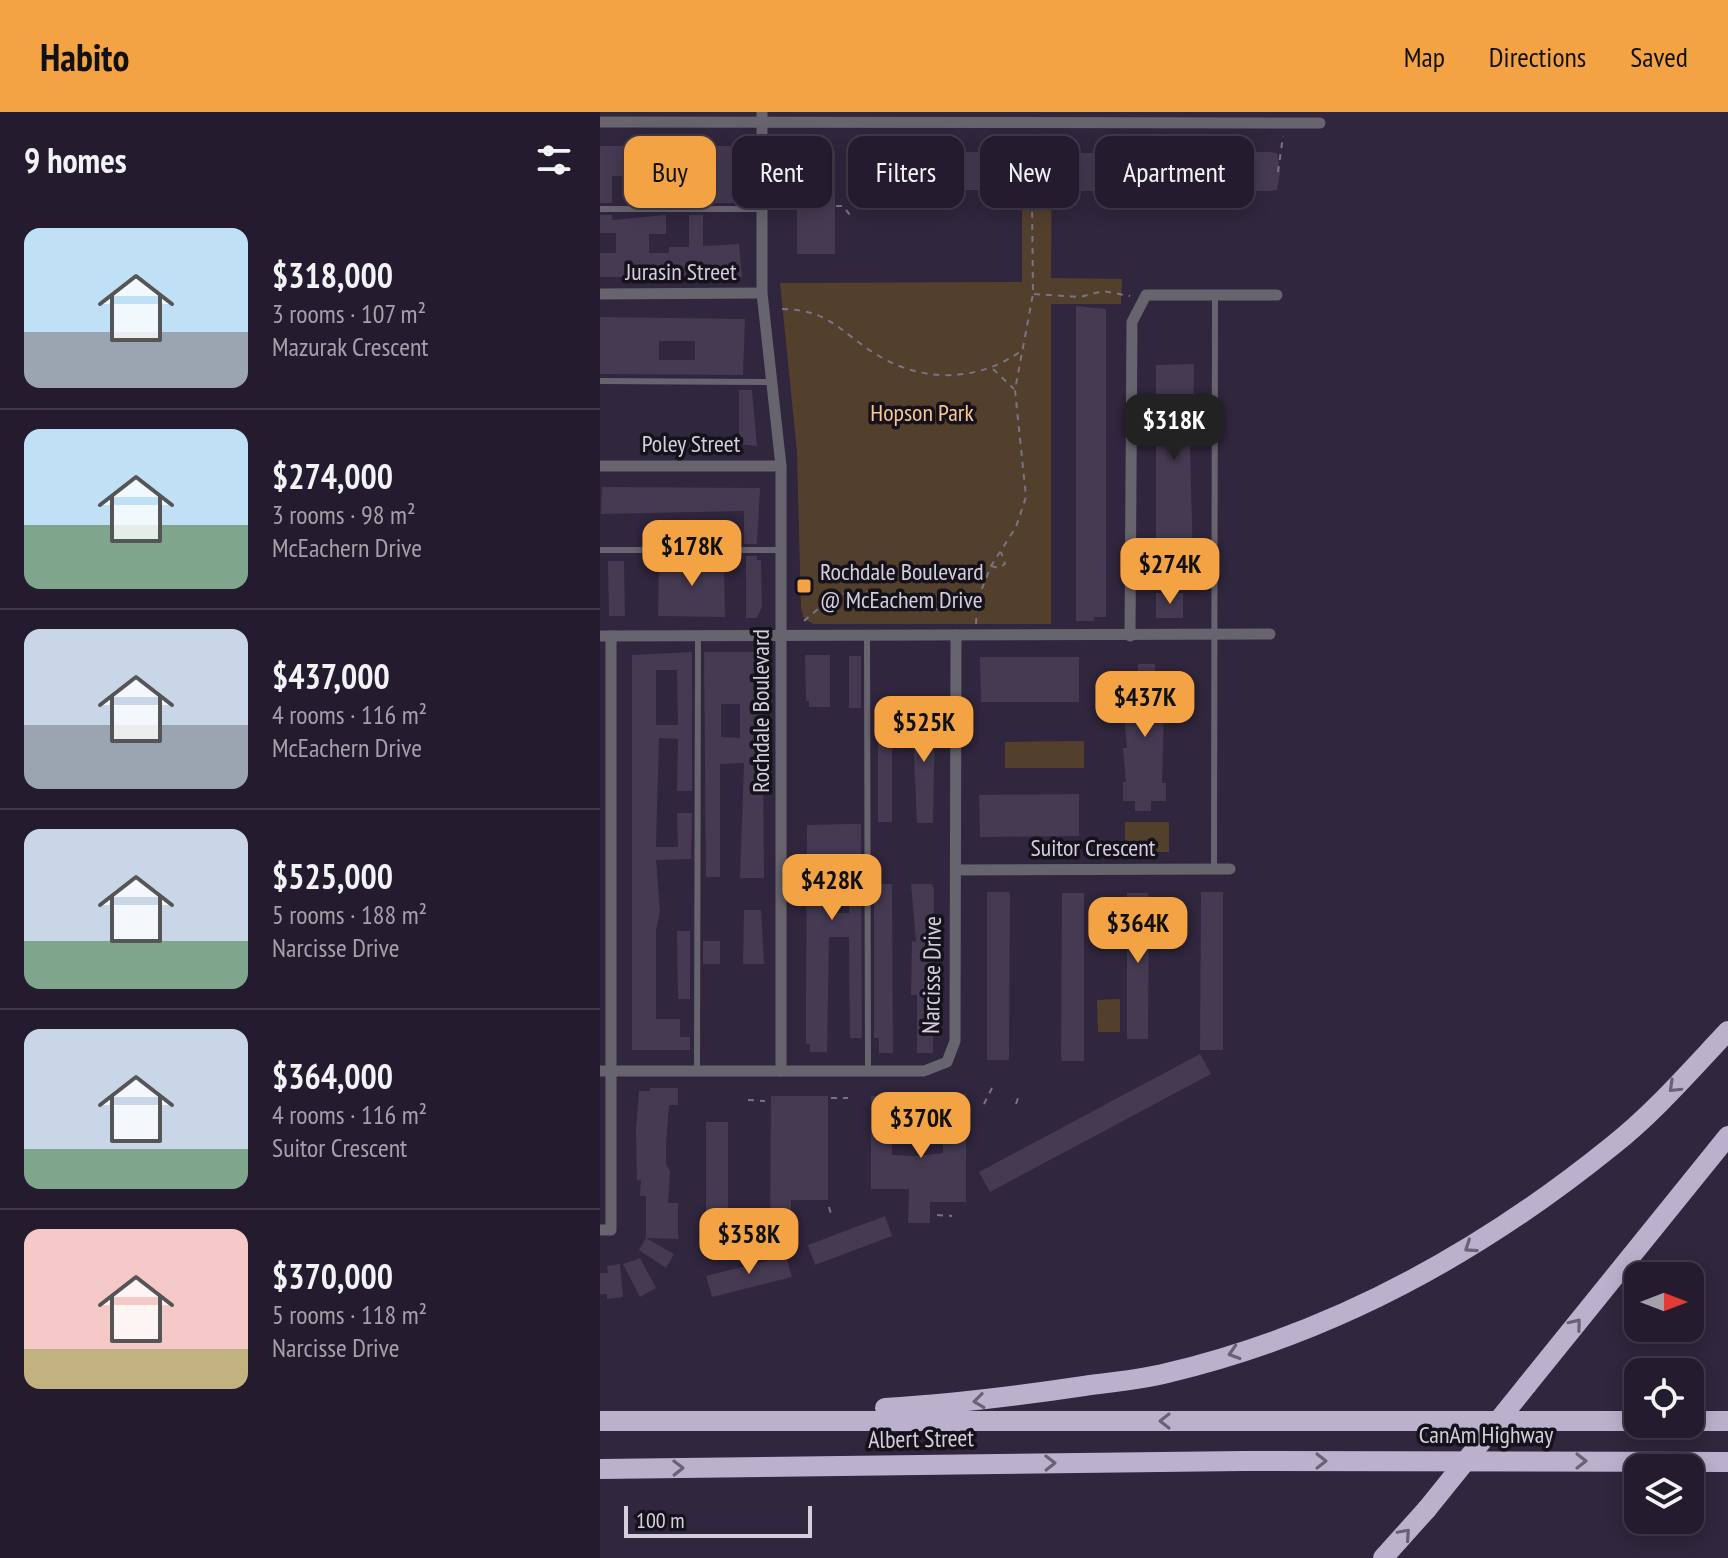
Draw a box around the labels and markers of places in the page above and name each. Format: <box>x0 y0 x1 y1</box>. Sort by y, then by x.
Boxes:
pin: $318K <box>1118 394 1230 462</box>
pin: $178K <box>636 520 748 588</box>
pin: $274K <box>1114 538 1226 606</box>
place label: Rochdale Boulevard @ McEachem Drive <box>820 556 984 615</box>
marker: Rochdale Boulevard @ McEachem Drive <box>795 577 813 595</box>
pin: $437K <box>1089 671 1201 739</box>
pin: $525K <box>868 696 980 764</box>
pin: $428K <box>776 854 888 922</box>
pin: $364K <box>1082 897 1194 965</box>
pin: $370K <box>865 1092 977 1160</box>
pin: $358K <box>693 1208 805 1276</box>

